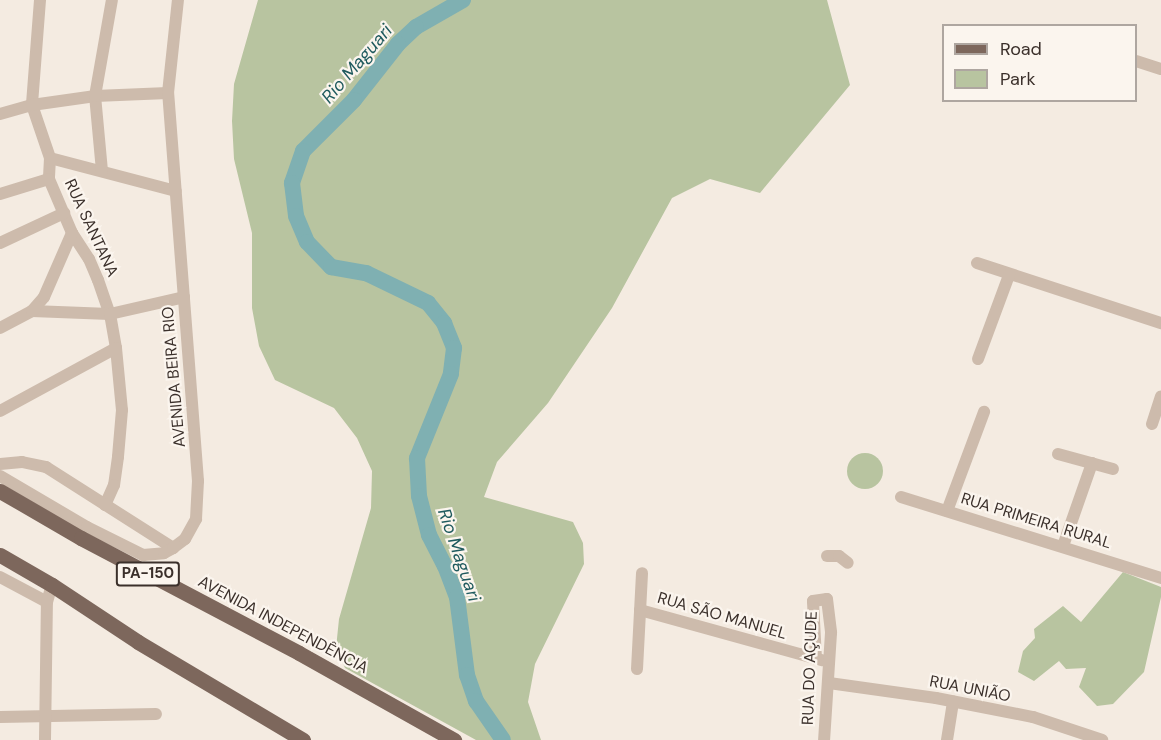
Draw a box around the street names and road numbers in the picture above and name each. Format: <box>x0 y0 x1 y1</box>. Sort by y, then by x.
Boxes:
street label: RUA SANTANA <box>60 176 122 280</box>
street label: AVENIDA BEIRA RIO <box>158 306 190 448</box>
street label: RUA PRIMEIRA RURAL <box>959 489 1113 553</box>
road number: PA-150 <box>115 562 181 586</box>
street label: AVENIDA INDEPENDÊNCIA <box>195 572 371 678</box>
street label: RUA SÃO MANUEL <box>655 588 789 644</box>
street label: RUA DO AÇUDE <box>798 611 822 725</box>
street label: RUA UNIÃO <box>928 672 1012 706</box>

